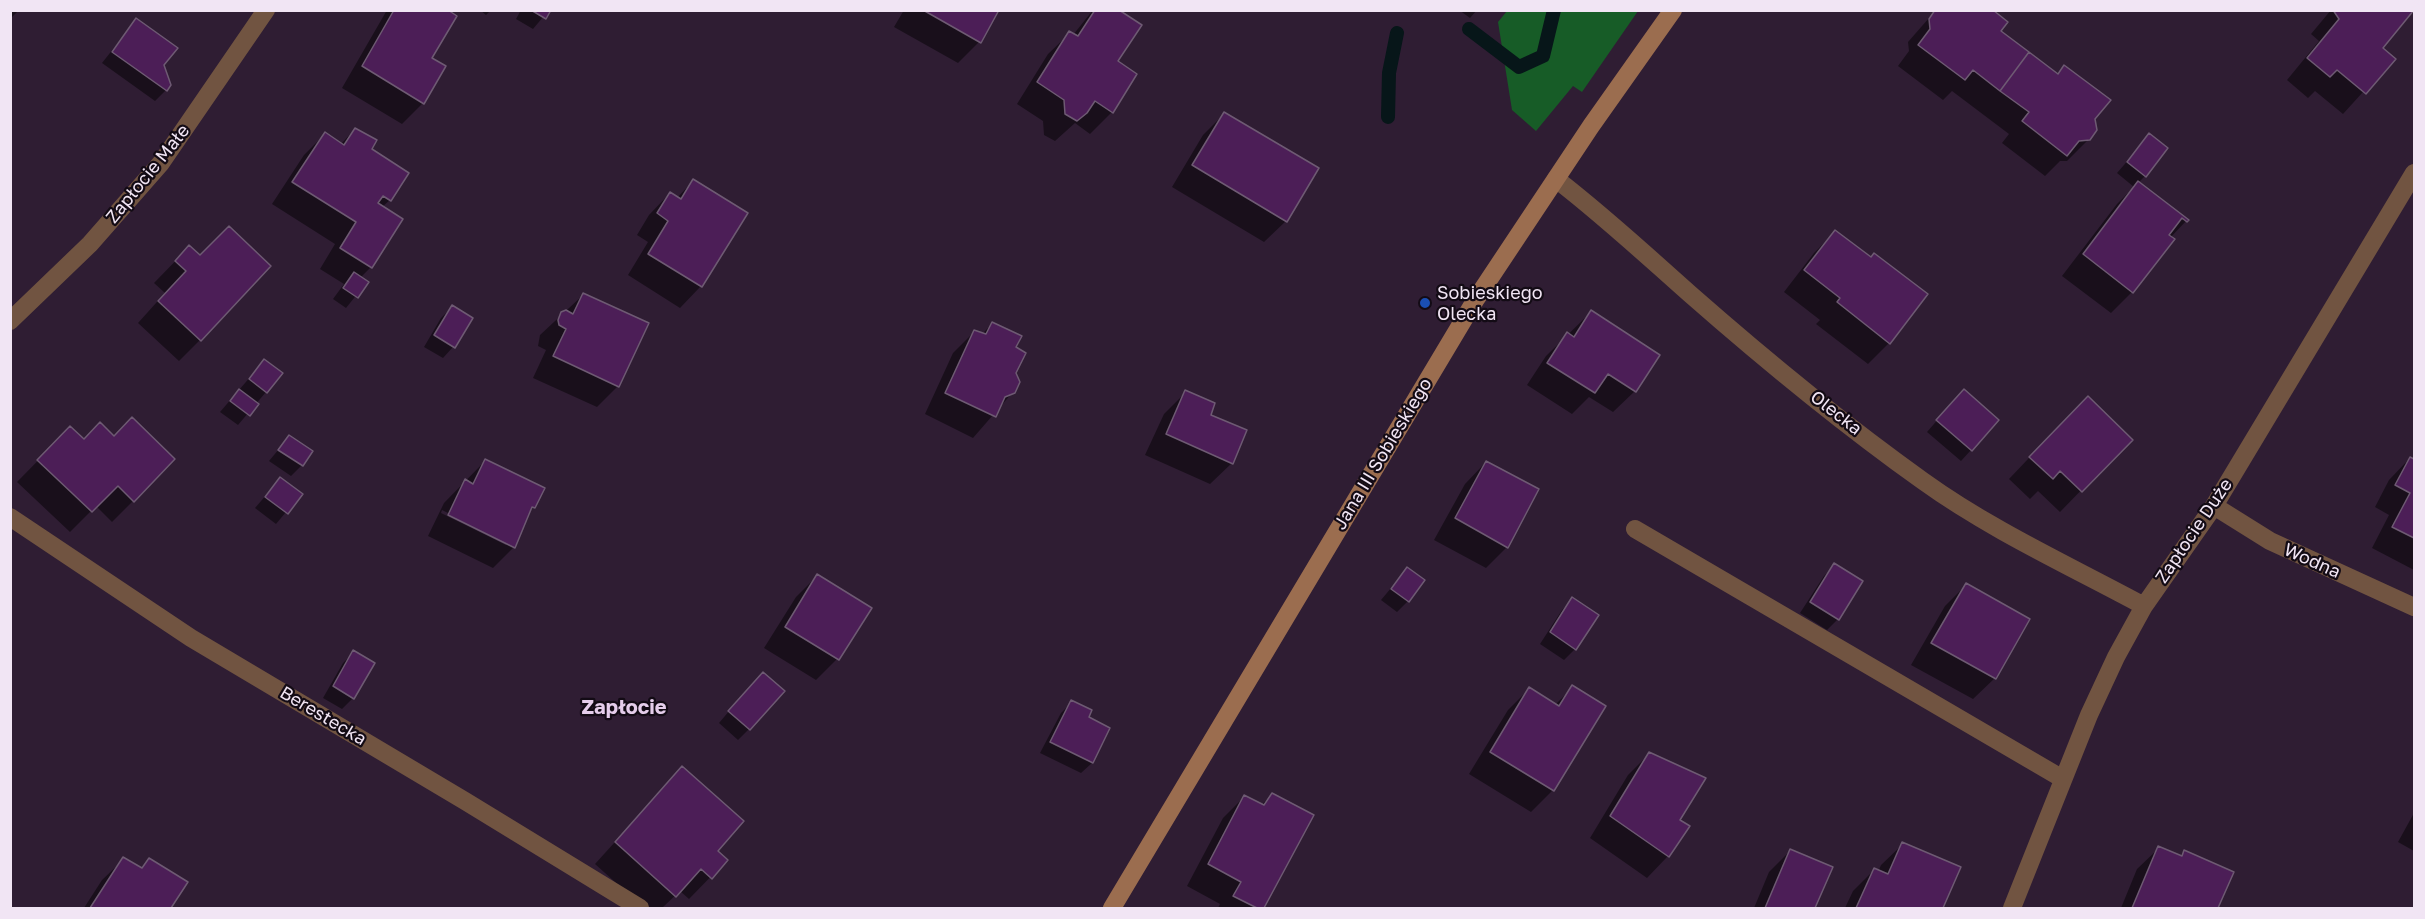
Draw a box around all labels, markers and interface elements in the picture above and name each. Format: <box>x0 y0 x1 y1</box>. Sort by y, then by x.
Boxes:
street label: Zapłocie Małe <box>102 120 194 228</box>
place label: Sobieskiego Olecka <box>1437 282 1542 324</box>
marker: Sobieskiego Olecka <box>1418 296 1432 310</box>
street label: Jana III Sobieskiego <box>1329 374 1437 534</box>
street label: Olecka <box>1806 386 1866 440</box>
street label: Zapłocie Duże <box>2151 475 2237 587</box>
street label: Wodna <box>2280 539 2344 583</box>
street label: Berestecka <box>276 682 370 750</box>
district label: Zapłocie <box>582 696 666 720</box>

